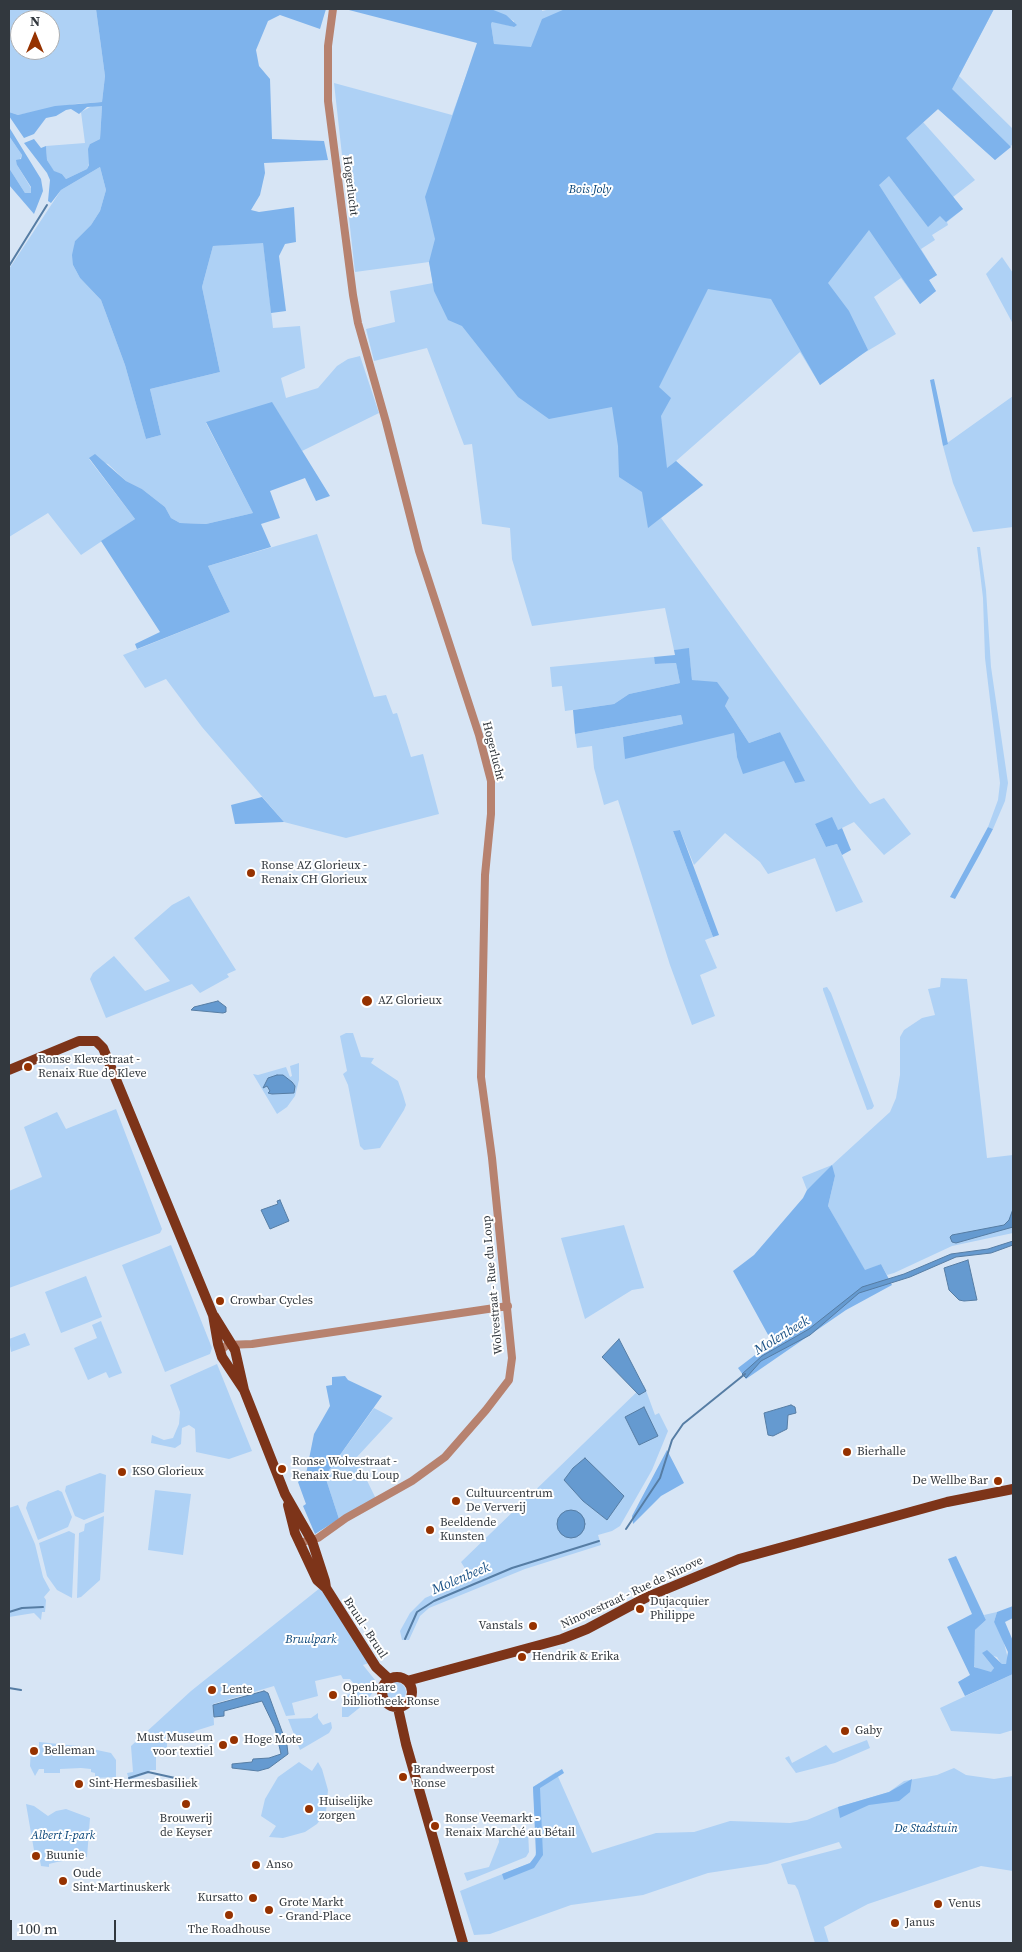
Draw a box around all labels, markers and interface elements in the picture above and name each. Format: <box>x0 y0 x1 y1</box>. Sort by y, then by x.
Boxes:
north arrow <box>10 10 60 60</box>
text: N <box>30 11 40 31</box>
street label: Hogerlucht <box>339 155 361 217</box>
park label: Bois Joly <box>569 183 611 197</box>
street label: Hogerlucht <box>479 720 507 782</box>
place label: Ronse AZ Glorieux - Renaix CH Glorieux <box>261 859 367 887</box>
marker: Ronse AZ Glorieux - Renaix CH Glorieux <box>245 867 257 879</box>
marker: AZ Glorieux <box>360 994 374 1008</box>
place label: AZ Glorieux <box>378 994 442 1008</box>
place label: Ronse Klevestraat - Renaix Rue de Kleve <box>38 1053 147 1081</box>
marker: Ronse Klevestraat - Renaix Rue de Kleve <box>22 1061 34 1073</box>
street label: Wolvestraat - Rue du Loup <box>480 1215 506 1355</box>
place label: Crowbar Cycles <box>230 1294 313 1308</box>
marker: Crowbar Cycles <box>214 1295 226 1307</box>
water label: Molenbeek <box>751 1313 813 1359</box>
place label: Bierhalle <box>857 1445 906 1459</box>
marker: Bierhalle <box>841 1446 853 1458</box>
place label: Ronse Wolvestraat - Renaix Rue du Loup <box>292 1455 399 1483</box>
marker: Ronse Wolvestraat - Renaix Rue du Loup <box>276 1463 288 1475</box>
place label: KSO Glorieux <box>132 1465 204 1479</box>
marker: KSO Glorieux <box>116 1466 128 1478</box>
place label: De Wellbe Bar <box>912 1474 988 1488</box>
marker: De Wellbe Bar <box>992 1475 1004 1487</box>
place label: Cultuurcentrum De Ververij <box>466 1487 553 1515</box>
marker: Cultuurcentrum De Ververij <box>450 1495 462 1507</box>
place label: Beeldende Kunsten <box>440 1516 496 1544</box>
marker: Beeldende Kunsten <box>424 1524 436 1536</box>
street label: Ninovestraat - Rue de Ninove <box>559 1554 705 1632</box>
water label: Molenbeek <box>429 1559 493 1599</box>
street label: Bruul - Bruul <box>340 1595 390 1661</box>
place label: Dujacquier Philippe <box>650 1595 709 1623</box>
marker: Dujacquier Philippe <box>634 1603 646 1615</box>
place label: Vanstals <box>479 1619 523 1633</box>
marker: Vanstals <box>527 1620 539 1632</box>
park label: Bruulpark <box>285 1633 337 1647</box>
place label: Hendrik & Erika <box>532 1650 619 1664</box>
marker: Hendrik & Erika <box>516 1651 528 1663</box>
place label: Openbare bibliotheek Ronse <box>343 1681 439 1709</box>
place label: Lente <box>222 1683 253 1697</box>
marker: Lente <box>206 1684 218 1696</box>
marker: Openbare bibliotheek Ronse <box>327 1689 339 1701</box>
place label: Gaby <box>855 1724 882 1738</box>
marker: Gaby <box>839 1725 851 1737</box>
place label: Must Museum voor textiel <box>137 1731 213 1759</box>
place label: Hoge Mote <box>244 1733 302 1747</box>
marker: Hoge Mote <box>228 1734 240 1746</box>
marker: Must Museum voor textiel <box>217 1739 229 1751</box>
place label: Belleman <box>44 1744 95 1758</box>
marker: Belleman <box>28 1745 40 1757</box>
place label: Brandweerpost Ronse <box>413 1763 494 1791</box>
marker: Brandweerpost Ronse <box>397 1771 409 1783</box>
place label: Sint-Hermesbasiliek <box>89 1777 198 1791</box>
marker: Sint-Hermesbasiliek <box>73 1778 85 1790</box>
place label: Huiselijke zorgen <box>319 1795 373 1823</box>
marker: Brouwerij de Keyser <box>180 1798 192 1810</box>
marker: Huiselijke zorgen <box>303 1803 315 1815</box>
place label: Brouwerij de Keyser <box>160 1812 212 1840</box>
place label: Ronse Veemarkt - Renaix Marché au Bétail <box>445 1812 575 1840</box>
marker: Ronse Veemarkt - Renaix Marché au Bétail <box>429 1820 441 1832</box>
park label: De Stadstuin <box>894 1822 958 1836</box>
park label: Albert I-park <box>31 1829 95 1843</box>
place label: Buunie <box>46 1849 84 1863</box>
marker: Buunie <box>30 1850 42 1862</box>
place label: Anso <box>266 1858 293 1872</box>
marker: Anso <box>250 1859 262 1871</box>
place label: Oude Sint-Martinuskerk <box>73 1867 170 1895</box>
marker: Oude Sint-Martinuskerk <box>57 1875 69 1887</box>
place label: Kursatto <box>197 1891 243 1905</box>
marker: Kursatto <box>247 1892 259 1904</box>
place label: Grote Markt - Grand-Place <box>279 1896 351 1924</box>
place label: Venus <box>948 1897 981 1911</box>
marker: Venus <box>932 1898 944 1910</box>
marker: Grote Markt - Grand-Place <box>263 1904 275 1916</box>
marker: The Roadhouse <box>223 1909 235 1921</box>
scale bar <box>12 1910 119 1942</box>
place label: Janus <box>905 1916 935 1930</box>
marker: Janus <box>889 1917 901 1929</box>
text: 100 m <box>18 1918 58 1939</box>
place label: The Roadhouse <box>188 1923 270 1937</box>

